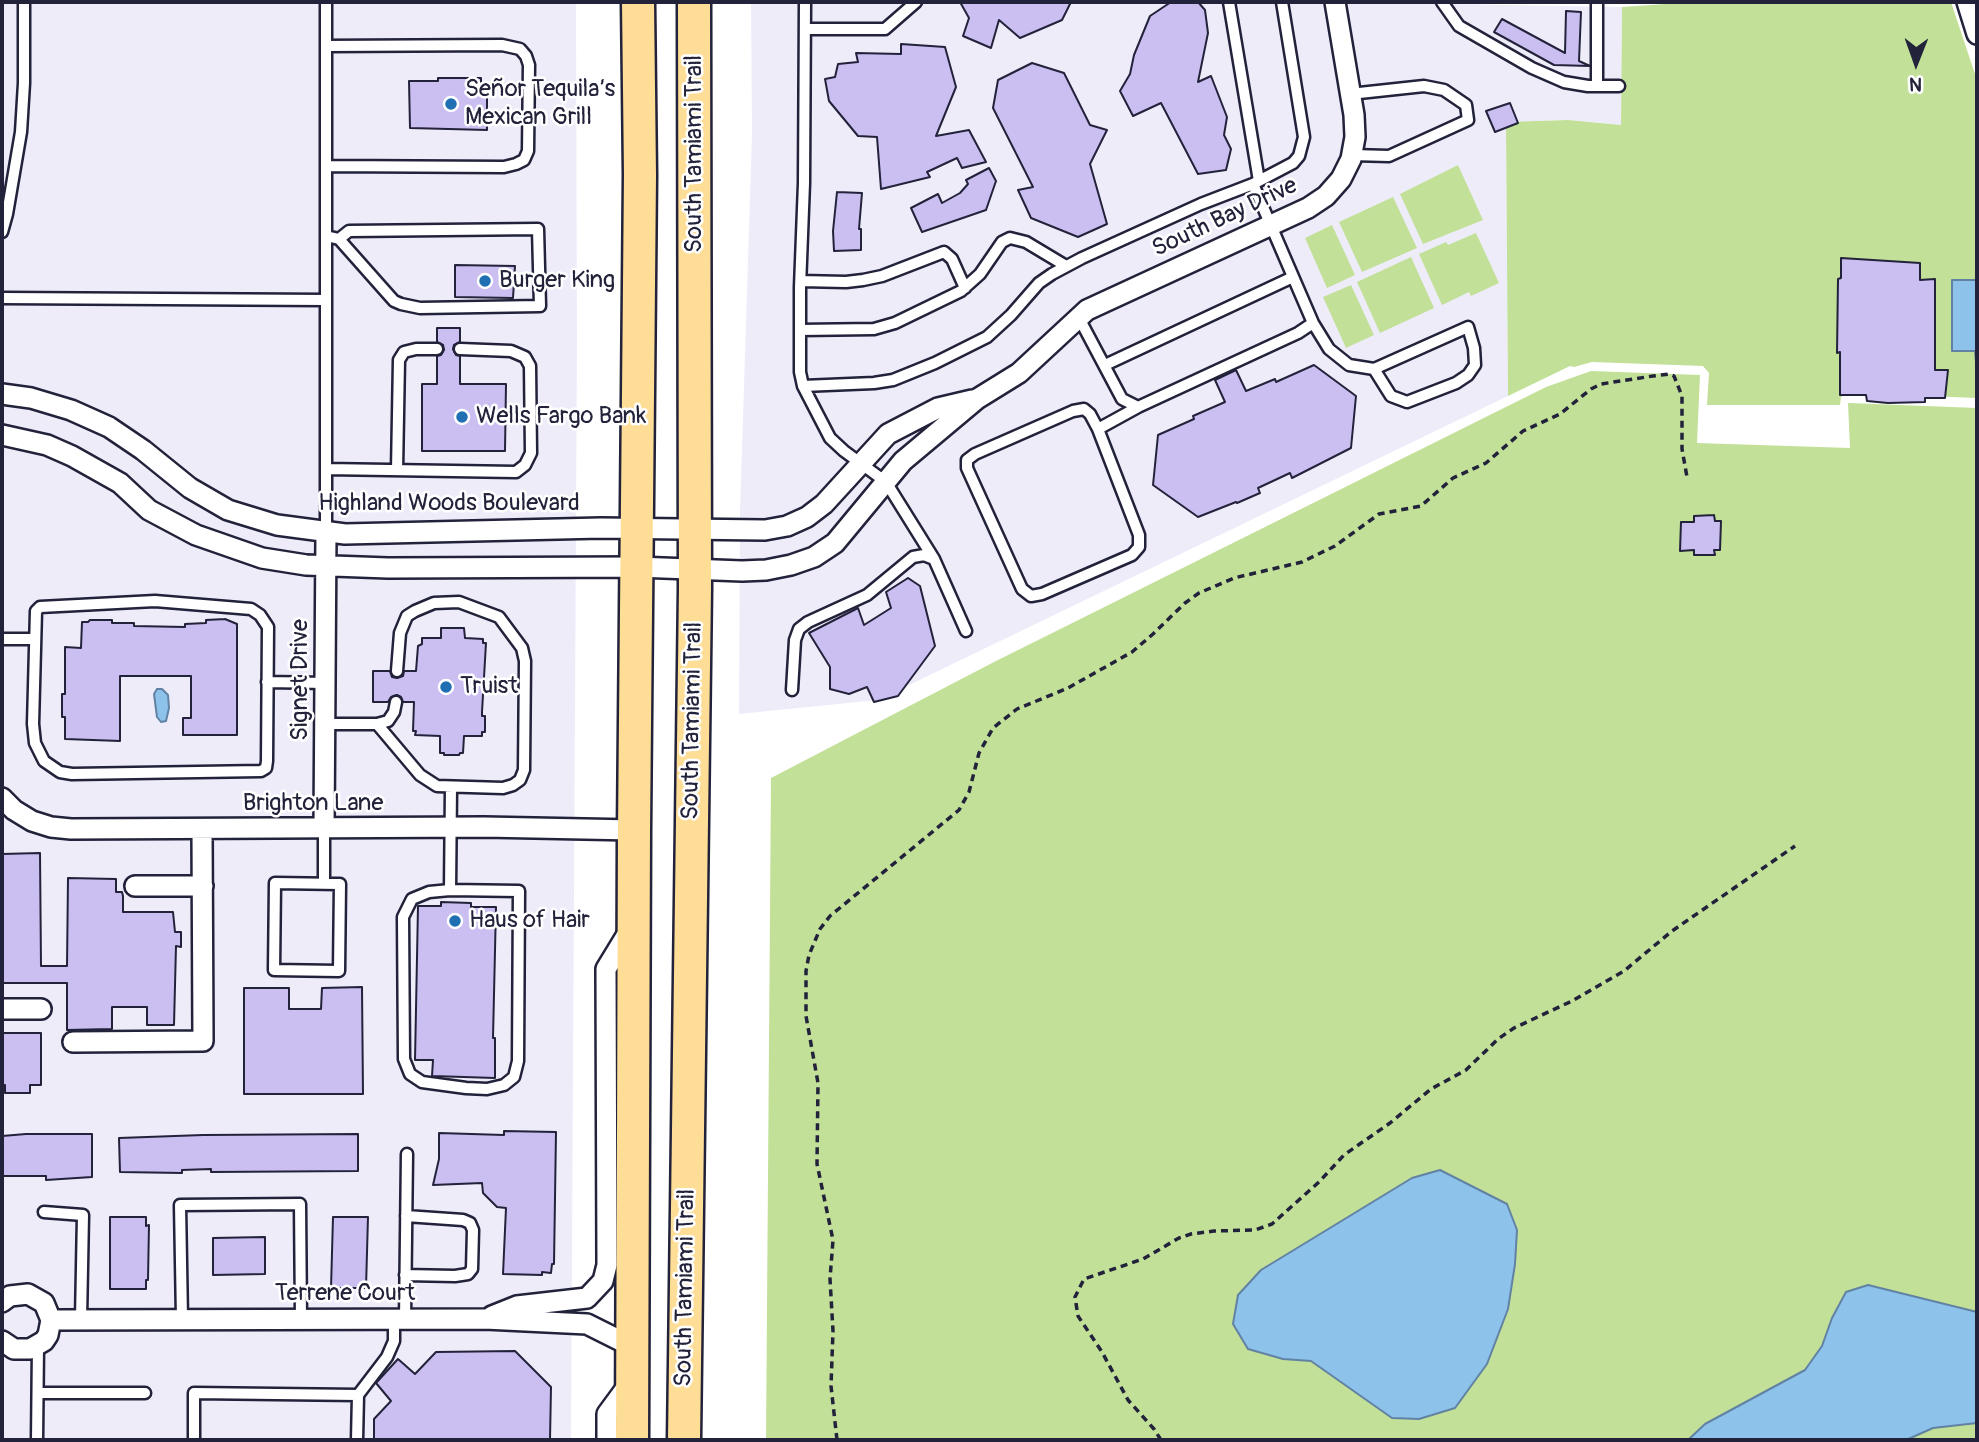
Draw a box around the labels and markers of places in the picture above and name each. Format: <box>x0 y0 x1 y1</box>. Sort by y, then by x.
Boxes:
place label: Señor Tequila’s Mexican Grill <box>465 76 615 132</box>
marker: Señor Tequila’s Mexican Grill <box>443 96 459 112</box>
place label: Burger King <box>499 267 615 295</box>
marker: Burger King <box>477 273 493 289</box>
place label: Wells Fargo Bank <box>476 403 646 431</box>
marker: Wells Fargo Bank <box>454 409 470 425</box>
place label: Truist <box>460 673 518 701</box>
marker: Truist <box>438 679 454 695</box>
place label: Haus of Hair <box>469 907 590 935</box>
marker: Haus of Hair <box>447 913 463 929</box>

